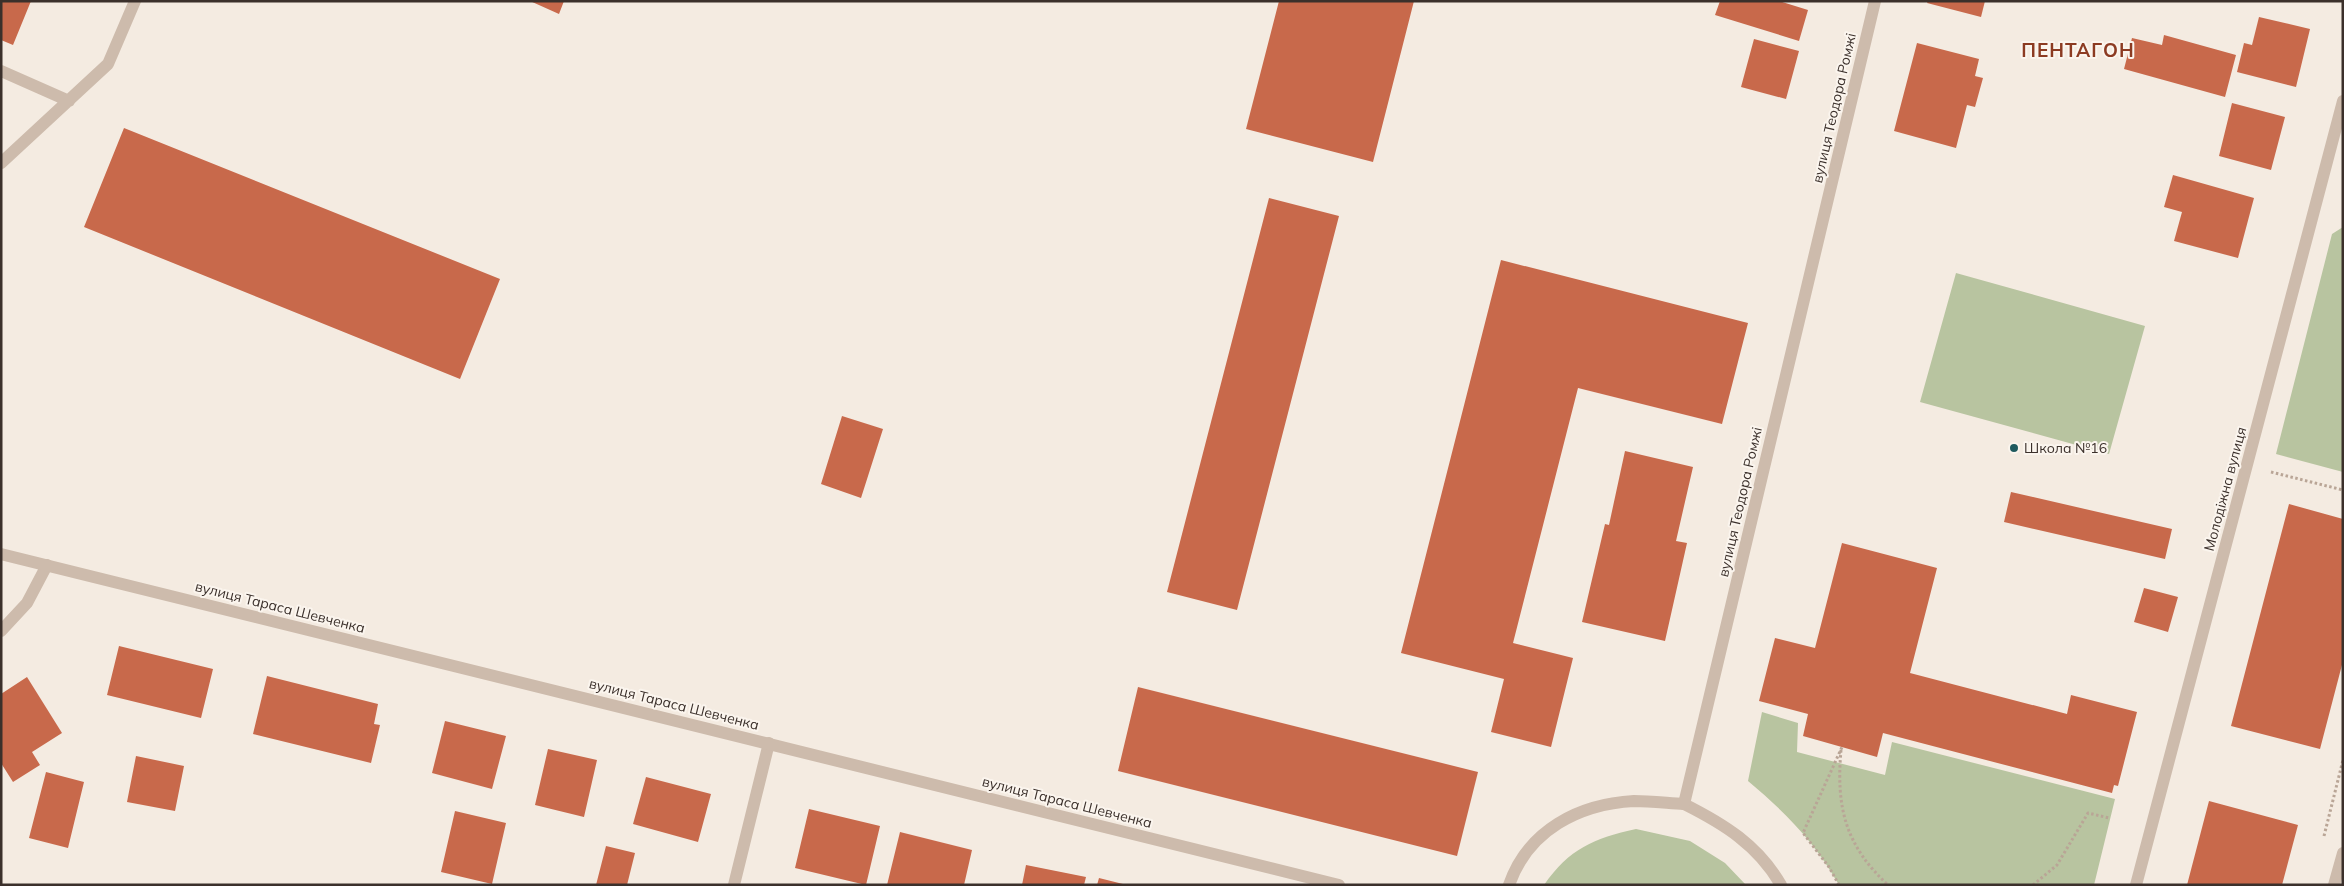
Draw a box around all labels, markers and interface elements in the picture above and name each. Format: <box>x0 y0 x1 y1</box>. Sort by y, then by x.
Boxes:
street label: вулиця Теодора Ромжі <box>1808 31 1860 185</box>
district label: ПЕНТАГОН <box>2021 38 2135 62</box>
street label: вулиця Теодора Ромжі <box>1714 425 1766 579</box>
street label: Молодіжна вулиця <box>2200 425 2250 553</box>
place label: Школа №16 <box>2024 439 2107 457</box>
marker: Школа №16 <box>2008 442 2020 454</box>
street label: вулиця Тараса Шевченка <box>193 577 367 637</box>
street label: вулиця Тараса Шевченка <box>587 674 761 734</box>
street label: вулиця Тараса Шевченка <box>980 772 1154 832</box>

